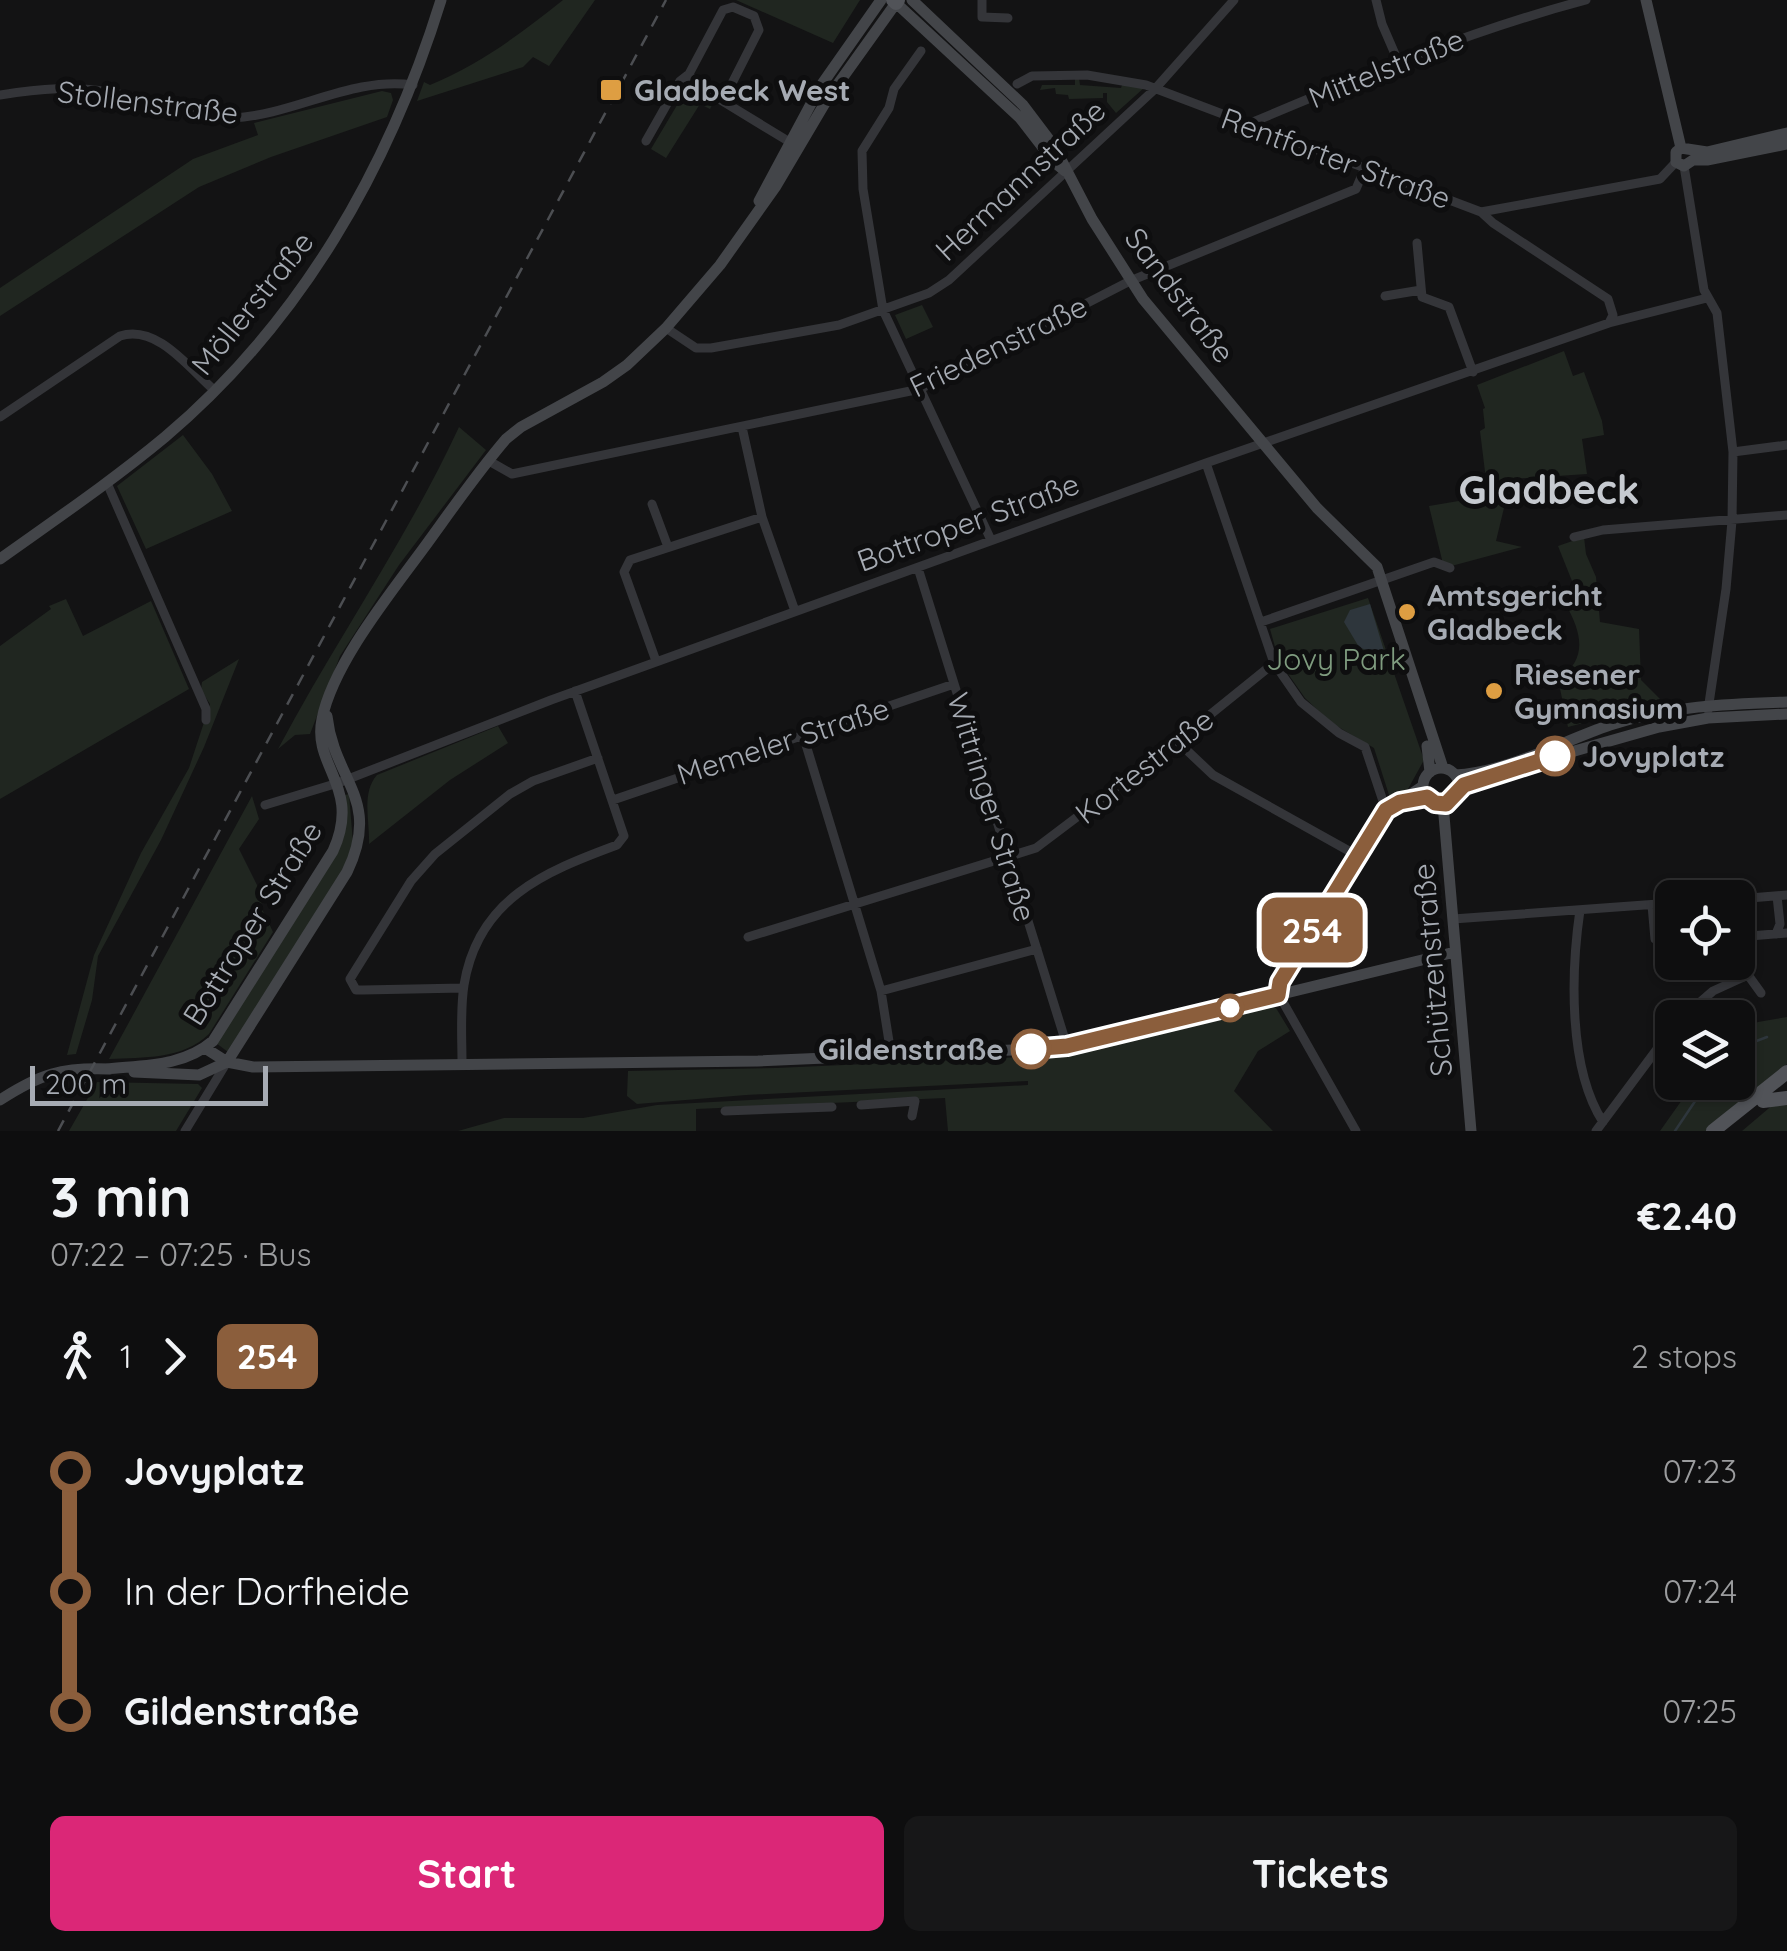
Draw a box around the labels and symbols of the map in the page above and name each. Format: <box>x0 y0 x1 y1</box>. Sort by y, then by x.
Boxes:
street label: Mittelstraße <box>1303 20 1469 116</box>
place label: Gladbeck West <box>634 71 851 109</box>
street label: Stollenstraße <box>56 72 240 132</box>
marker: Gladbeck West <box>598 77 624 103</box>
street label: Hermannstraße <box>927 91 1113 269</box>
street label: Rentforter Straße <box>1216 99 1456 217</box>
street label: Sandstraße <box>1117 220 1243 370</box>
street label: Möllerstraße <box>183 224 321 382</box>
street label: Friedenstraße <box>903 287 1093 405</box>
street label: Bottroper Straße <box>852 464 1084 580</box>
district label: Gladbeck <box>1458 464 1640 514</box>
place label: Amtsgericht Gladbeck <box>1427 576 1603 648</box>
marker: Amtsgericht Gladbeck <box>1396 601 1418 623</box>
park label: Jovy Park <box>1266 640 1406 678</box>
place label: Riesener Gymnasium <box>1514 655 1684 727</box>
marker: Riesener Gymnasium <box>1483 680 1505 702</box>
street label: Wittringer Straße <box>939 688 1045 926</box>
street label: Memeler Straße <box>672 689 894 793</box>
street label: Kortestraße <box>1067 700 1221 832</box>
marker: Jovyplatz <box>1536 737 1574 775</box>
place label: Jovyplatz <box>1582 737 1724 775</box>
street label: Bottroper Straße <box>174 814 330 1032</box>
street label: Schützenstraße <box>1404 862 1460 1078</box>
line badge: 254 <box>1254 898 1370 962</box>
unlabelled marker <box>1217 995 1243 1021</box>
place label: Gildenstraße <box>818 1030 1004 1068</box>
marker: Gildenstraße <box>1012 1030 1050 1068</box>
scale bar <box>30 1061 268 1106</box>

